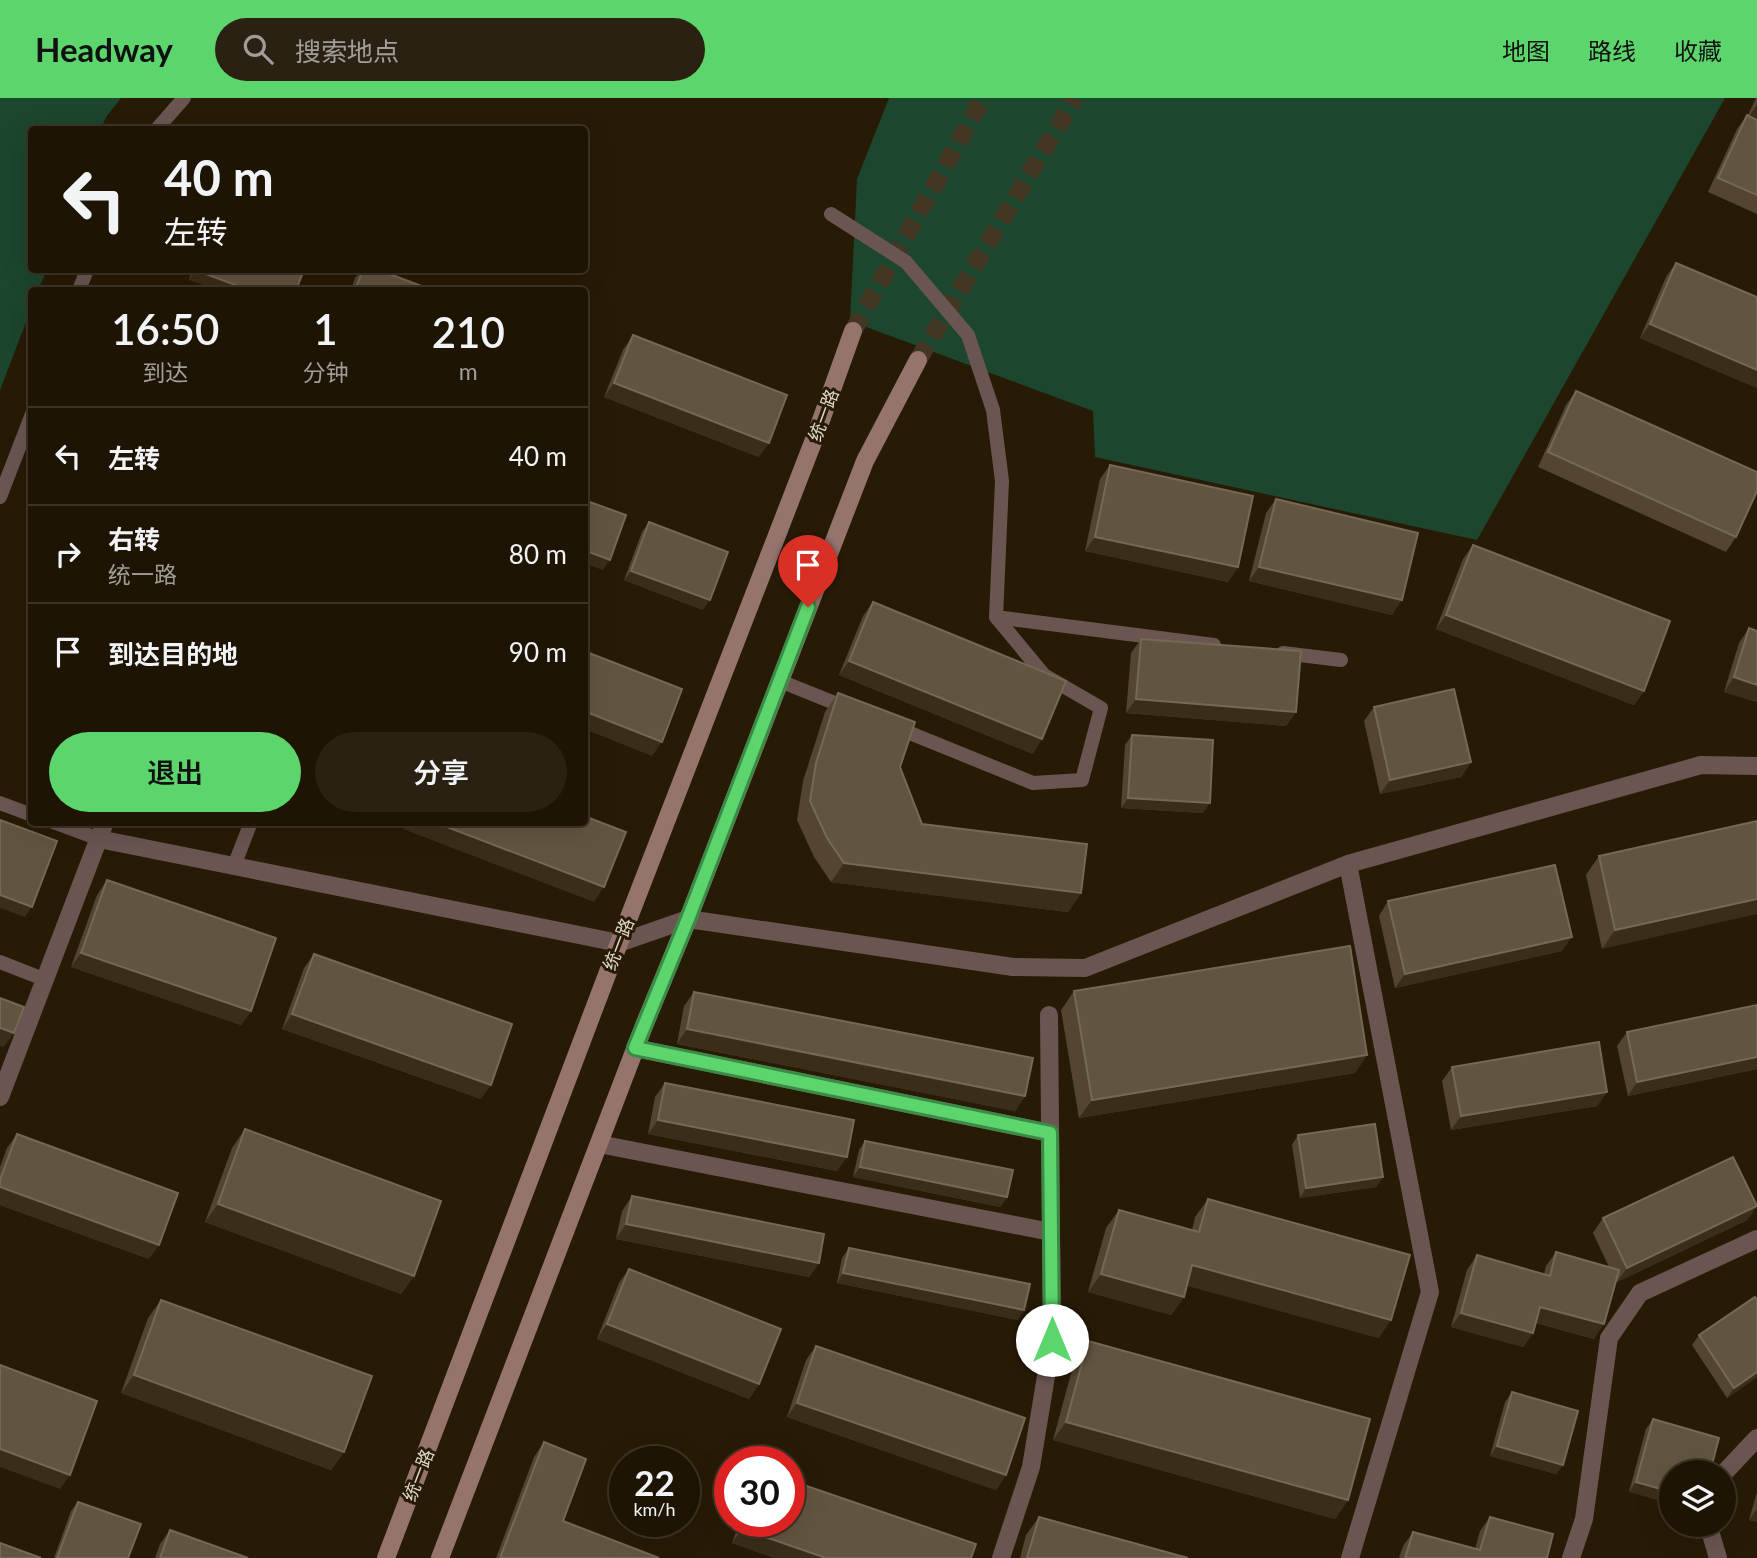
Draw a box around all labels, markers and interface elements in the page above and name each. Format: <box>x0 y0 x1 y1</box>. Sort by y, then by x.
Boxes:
search box <box>215 18 705 81</box>
text: Headway <box>35 29 173 69</box>
icon: search <box>239 30 277 68</box>
text: 搜索地点 <box>295 35 399 67</box>
text: 地图 <box>1502 36 1550 65</box>
text: 路线 <box>1588 36 1636 65</box>
text: 收藏 <box>1674 36 1722 65</box>
text: 40 m <box>164 148 274 206</box>
icon: left <box>49 154 140 245</box>
text: 左转 <box>164 212 228 251</box>
text: 16:50 <box>111 304 219 354</box>
text: 1 <box>313 304 338 354</box>
text: 210 <box>432 307 505 357</box>
text: m <box>459 357 478 385</box>
text: 到达 <box>142 358 188 386</box>
text: 分钟 <box>302 358 348 386</box>
street label: 统一路 <box>803 386 843 444</box>
icon: left <box>49 437 87 475</box>
text: 40 m <box>509 440 567 472</box>
text: 左转 <box>108 442 160 474</box>
text: 右转 <box>108 523 160 555</box>
icon: right <box>49 535 87 573</box>
pin <box>778 535 838 607</box>
text: 80 m <box>509 538 567 570</box>
icon: arrive <box>789 546 827 584</box>
text: 统一路 <box>108 560 177 588</box>
icon: arrive <box>49 633 87 671</box>
text: 90 m <box>509 636 567 668</box>
text: 到达目的地 <box>108 638 238 670</box>
button: 退出 <box>49 732 301 812</box>
button: 分享 <box>315 732 567 812</box>
street label: 统一路 <box>598 915 638 973</box>
position arrow <box>1015 1303 1089 1377</box>
street label: 统一路 <box>398 1446 438 1504</box>
speed limit sign: 30 <box>714 1446 805 1537</box>
map controls <box>1659 1460 1736 1537</box>
button: layers <box>1659 1460 1736 1537</box>
text: 22 <box>634 1461 675 1503</box>
text: km/h <box>633 1498 676 1520</box>

